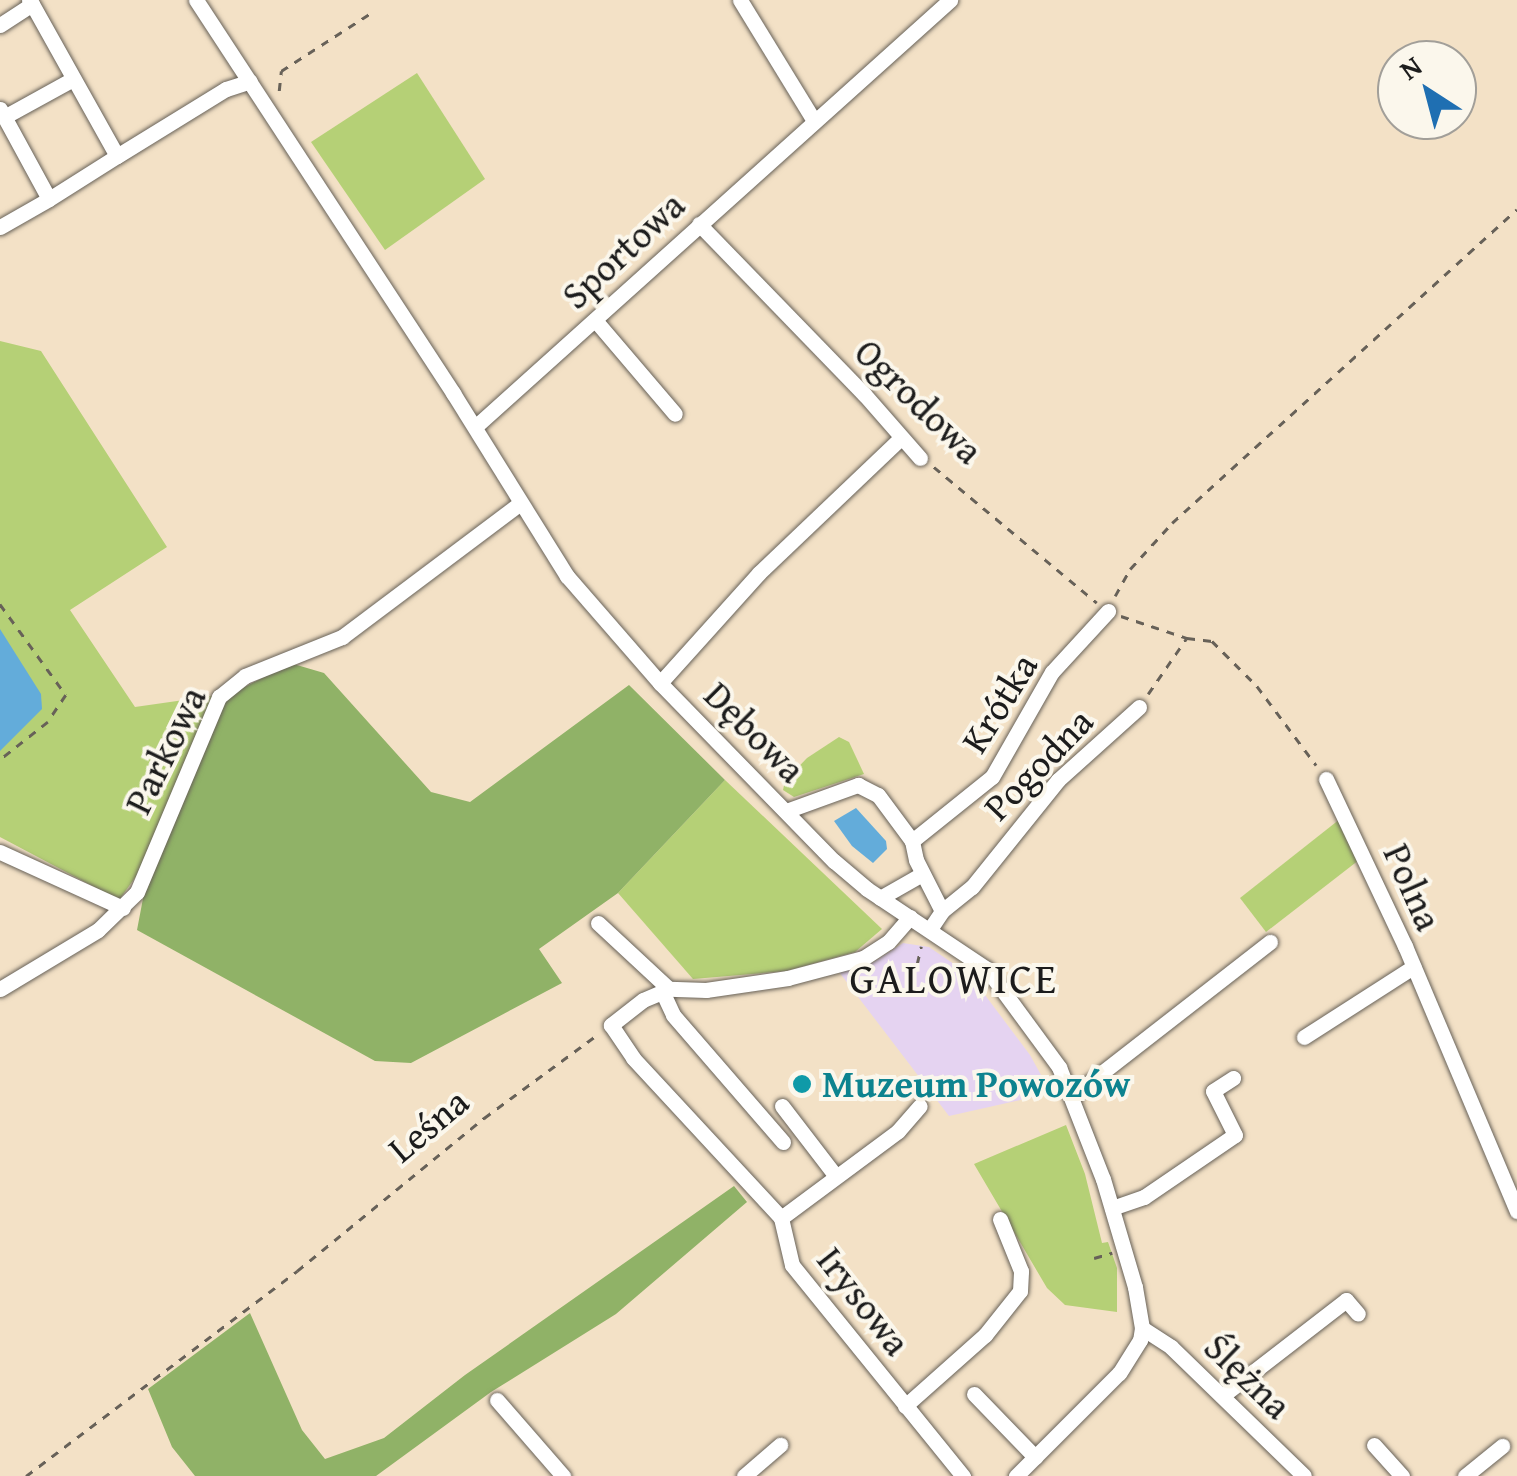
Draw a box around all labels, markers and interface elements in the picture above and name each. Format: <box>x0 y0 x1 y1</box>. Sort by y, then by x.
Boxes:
north arrow <box>1377 40 1477 140</box>
text: N <box>1391 45 1430 89</box>
street label: Sportowa <box>552 182 694 318</box>
street label: Ogrodowa <box>846 329 992 473</box>
street label: Krótka <box>951 645 1047 761</box>
street label: Dębowa <box>695 672 815 792</box>
street label: Parkowa <box>115 679 215 821</box>
street label: Pogodna <box>974 699 1102 829</box>
street label: Polna <box>1374 837 1452 937</box>
district label: GALOWICE <box>850 953 1058 1003</box>
place label: Muzeum Powozów <box>822 1061 1130 1107</box>
marker: Muzeum Powozów <box>791 1073 813 1095</box>
street label: Leśna <box>379 1078 477 1172</box>
street label: Irysowa <box>808 1238 920 1364</box>
street label: Ślężna <box>1195 1324 1301 1428</box>

